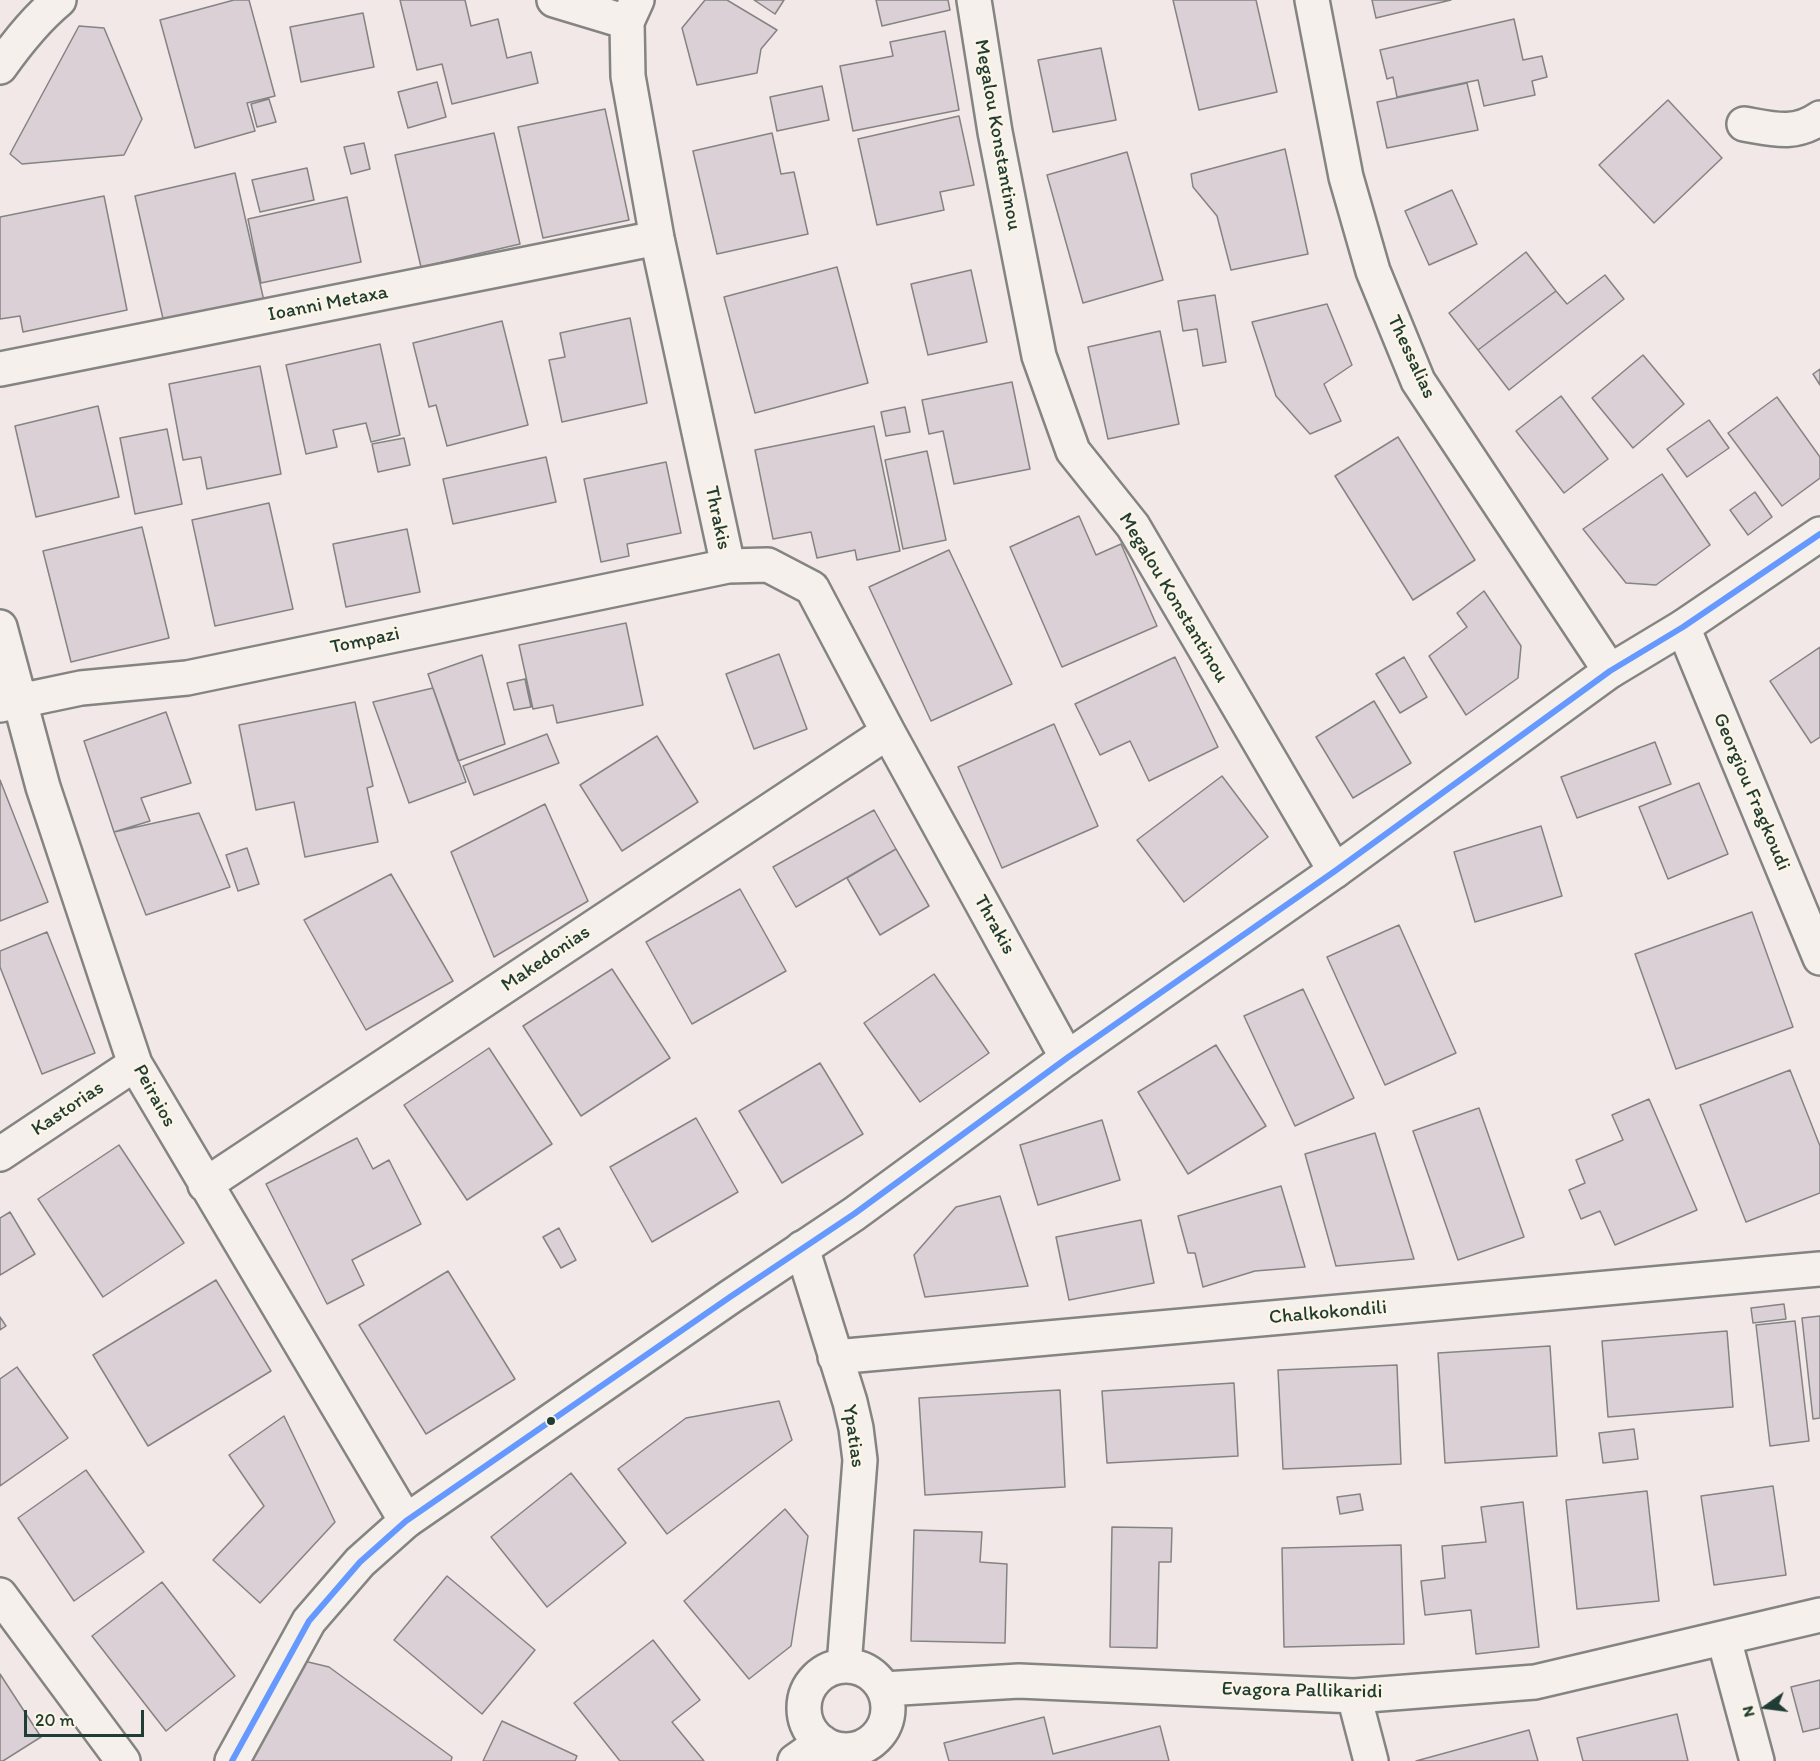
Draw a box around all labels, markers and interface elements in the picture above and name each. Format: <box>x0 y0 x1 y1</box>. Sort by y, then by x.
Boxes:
street label: Megalou Konstantinou <box>968 38 1026 232</box>
street label: Ioanni Metaxa <box>266 281 390 327</box>
street label: Thessalias <box>1381 311 1441 403</box>
street label: Thrakis <box>699 484 735 552</box>
street label: Megalou Konstantinou <box>1113 509 1233 687</box>
street label: Tompazi <box>328 622 402 660</box>
street label: Georgiou Fragkoudi <box>1707 710 1795 874</box>
street label: Thrakis <box>968 891 1020 959</box>
street label: Makedonias <box>497 921 595 997</box>
street label: Peiraios <box>127 1060 181 1132</box>
street label: Kastorias <box>27 1076 109 1142</box>
street label: Chalkokondili <box>1268 1296 1388 1330</box>
street label: Ypatias <box>837 1403 869 1469</box>
unlabelled marker <box>545 1415 557 1427</box>
north arrow <box>1736 1677 1796 1737</box>
street label: Evagora Pallikaridi <box>1221 1678 1383 1704</box>
scale bar <box>27 1698 147 1736</box>
text: N <box>1738 1704 1759 1719</box>
text: 20 m <box>35 1709 75 1731</box>

